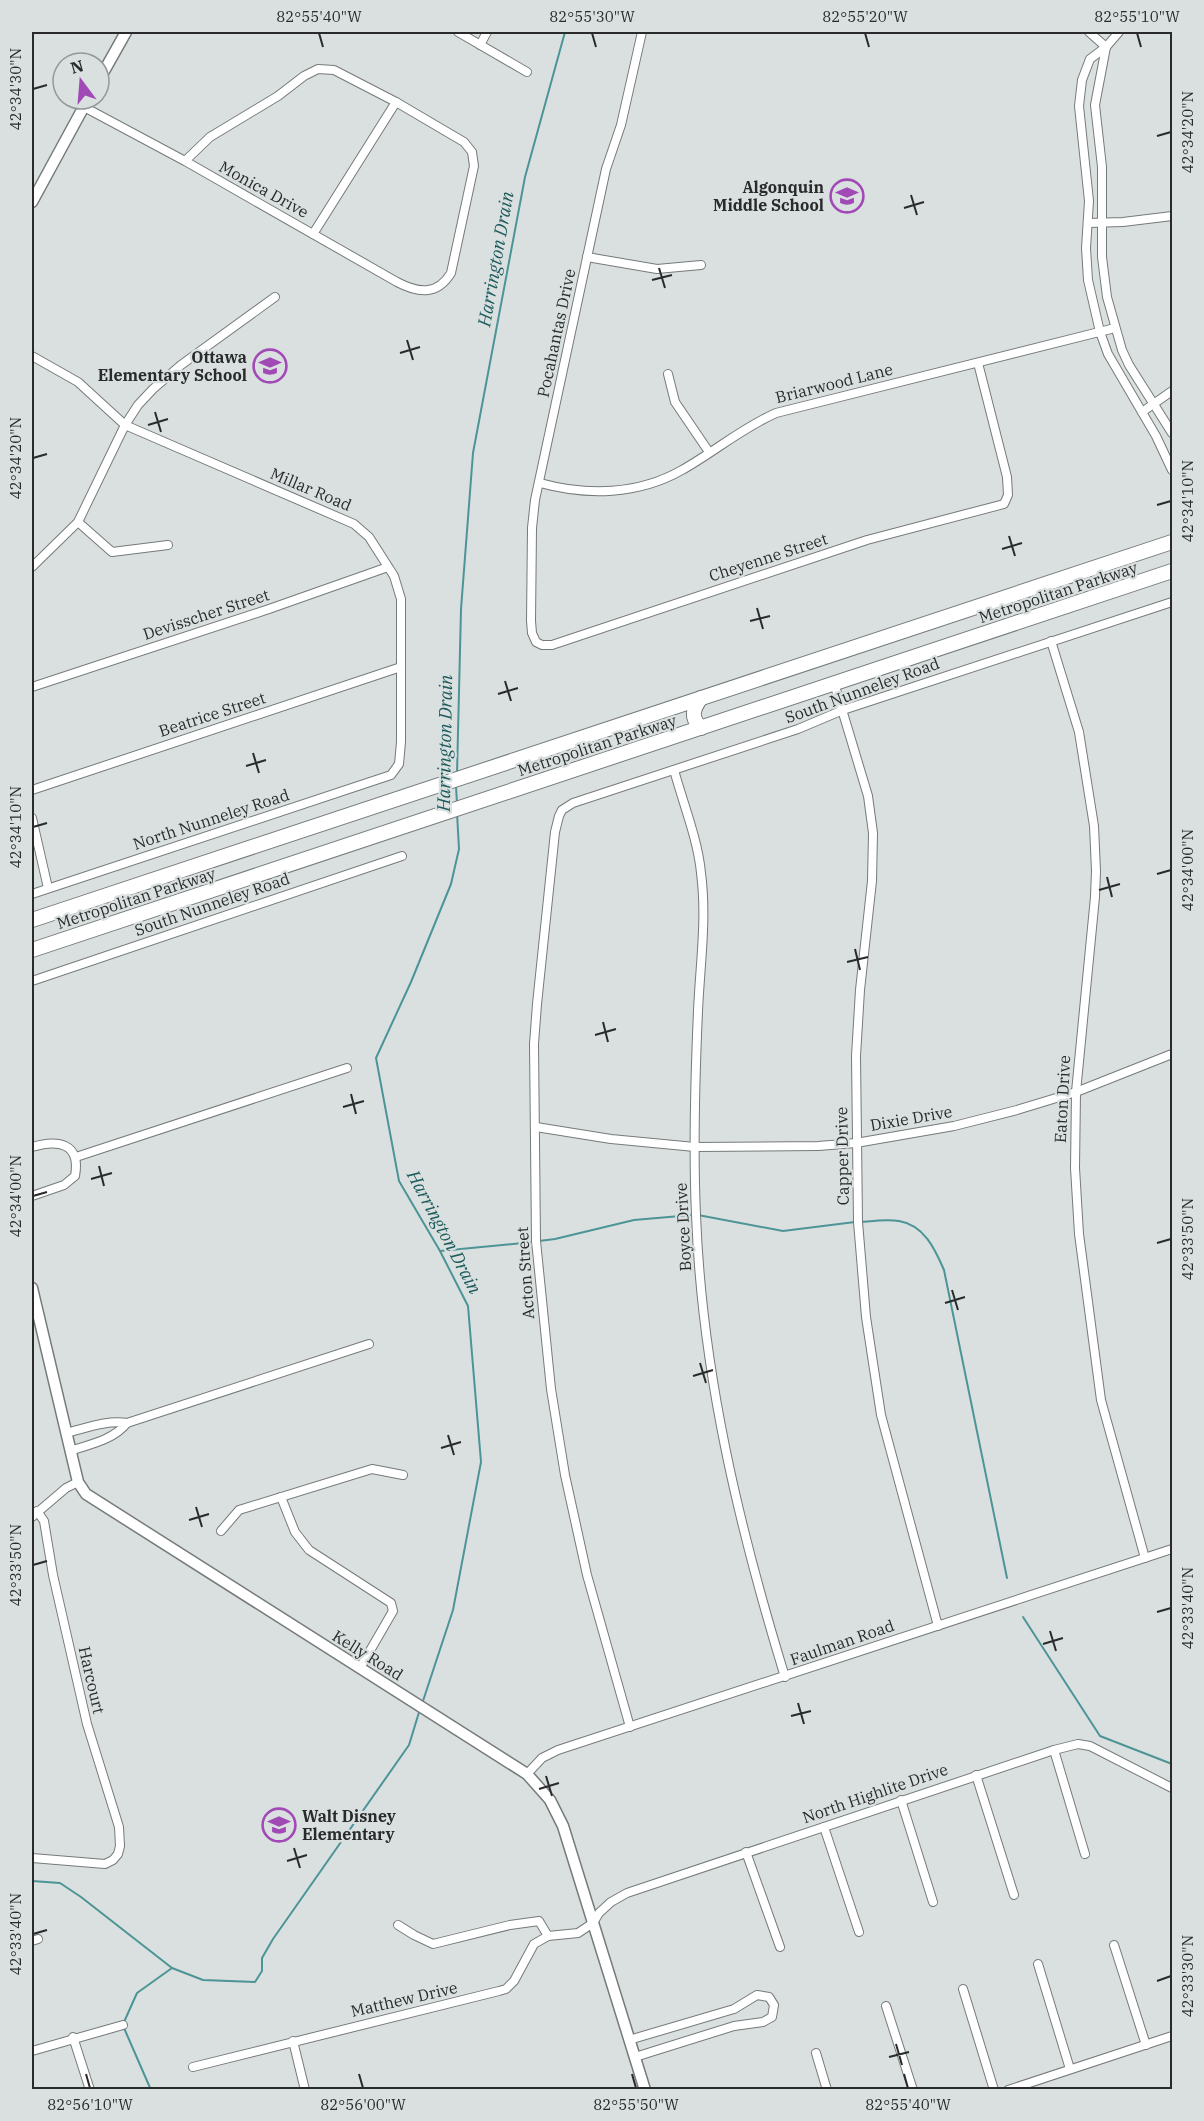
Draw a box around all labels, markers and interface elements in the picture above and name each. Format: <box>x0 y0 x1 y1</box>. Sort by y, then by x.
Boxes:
text: 82°55'40"W <box>276 7 362 26</box>
text: 82°55'30"W <box>549 7 635 26</box>
text: 82°55'20"W <box>822 7 908 26</box>
text: 82°55'10"W <box>1094 7 1180 26</box>
text: 42°34'30"N <box>6 48 25 130</box>
north arrow <box>51 51 111 111</box>
text: N <box>68 55 86 78</box>
text: 42°34'20"N <box>1178 91 1197 173</box>
street label: Monica Drive <box>216 156 312 222</box>
place label: Algonquin Middle School <box>713 177 824 215</box>
school or university icon: Algonquin Middle School <box>829 178 865 214</box>
water label: Harrington Drain <box>472 189 519 329</box>
street label: Pocahantas Drive <box>533 267 579 399</box>
place label: Ottawa Elementary School <box>98 347 247 385</box>
school or university icon: Ottawa Elementary School <box>252 348 288 384</box>
street label: Briarwood Lane <box>773 359 895 407</box>
text: 42°34'20"N <box>6 417 25 499</box>
text: 42°34'10"N <box>1178 460 1197 542</box>
street label: Millar Road <box>267 463 355 515</box>
street label: Cheyenne Street <box>706 528 830 586</box>
street label: Metropolitan Parkway <box>976 557 1140 627</box>
street label: Devisscher Street <box>140 584 272 644</box>
street label: South Nunneley Road <box>782 653 942 727</box>
water label: Harrington Drain <box>432 674 457 813</box>
street label: Beatrice Street <box>156 687 268 741</box>
street label: Metropolitan Parkway <box>515 710 679 780</box>
street label: North Nunneley Road <box>130 784 292 854</box>
text: 42°34'10"N <box>6 786 25 868</box>
text: 42°34'00"N <box>1178 829 1197 911</box>
street label: Metropolitan Parkway <box>54 863 218 933</box>
street label: South Nunneley Road <box>132 868 292 940</box>
street label: Eaton Drive <box>1050 1055 1074 1143</box>
street label: Dixie Drive <box>868 1101 954 1135</box>
street label: Capper Drive <box>831 1107 853 1205</box>
text: 42°34'00"N <box>6 1155 25 1237</box>
water label: Harrington Drain <box>402 1165 487 1298</box>
street label: Boyce Drive <box>671 1182 695 1272</box>
text: 42°33'50"N <box>1178 1198 1197 1280</box>
street label: Acton Street <box>512 1226 538 1320</box>
text: 42°33'50"N <box>6 1524 25 1606</box>
text: 42°33'40"N <box>1178 1567 1197 1649</box>
street label: Faulman Road <box>787 1615 897 1669</box>
street label: Kelly Road <box>329 1625 407 1685</box>
street label: Harcourt <box>75 1644 110 1716</box>
street label: North Highlite Drive <box>800 1759 950 1827</box>
place label: Walt Disney Elementary <box>302 1806 397 1844</box>
school or university icon: Walt Disney Elementary <box>261 1807 297 1843</box>
text: 42°33'40"N <box>6 1893 25 1975</box>
text: 42°33'30"N <box>1178 1935 1197 2017</box>
street label: Matthew Drive <box>349 1977 459 2021</box>
text: 82°56'10"W <box>47 2095 133 2114</box>
text: 82°56'00"W <box>320 2095 406 2114</box>
text: 82°55'50"W <box>593 2095 679 2114</box>
text: 82°55'40"W <box>865 2095 951 2114</box>

